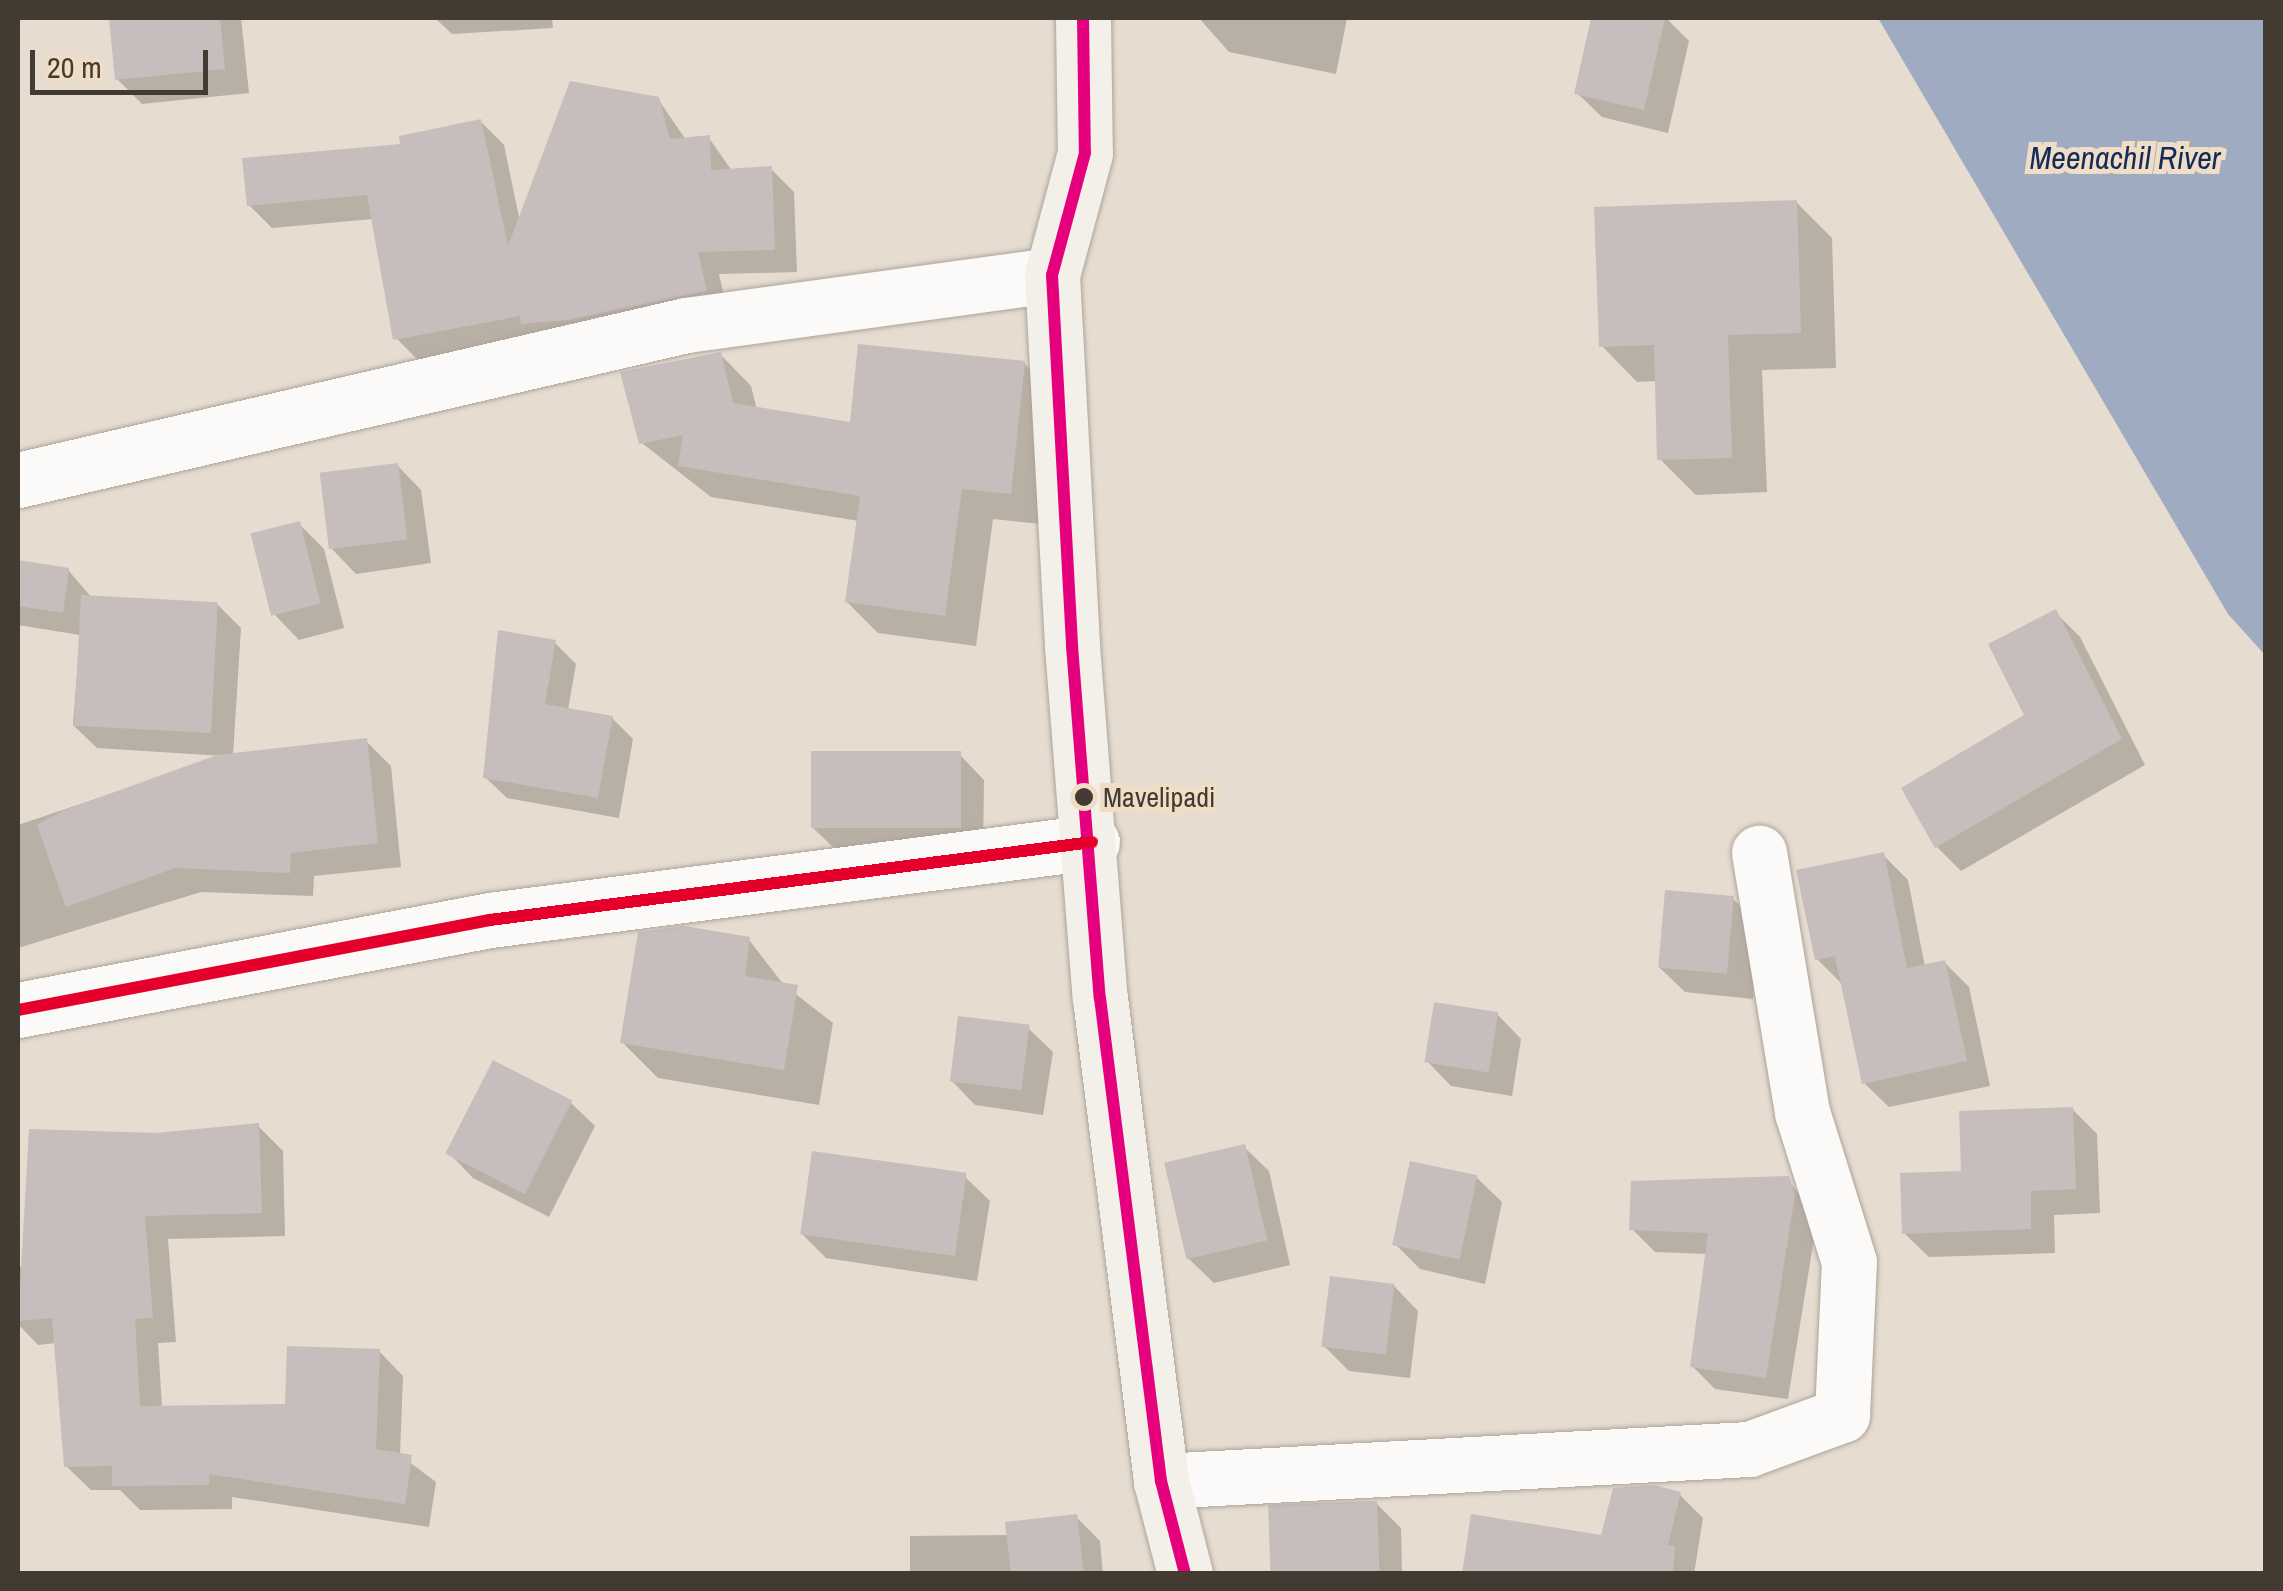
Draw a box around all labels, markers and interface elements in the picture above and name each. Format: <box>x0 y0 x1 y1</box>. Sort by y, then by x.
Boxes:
scale bar <box>35 30 212 92</box>
text: 20 m <box>47 47 102 87</box>
water label: Meenachil River <box>2029 139 2221 177</box>
place label: Mavelipadi <box>1103 780 1215 814</box>
marker: Mavelipadi <box>1074 787 1094 807</box>

